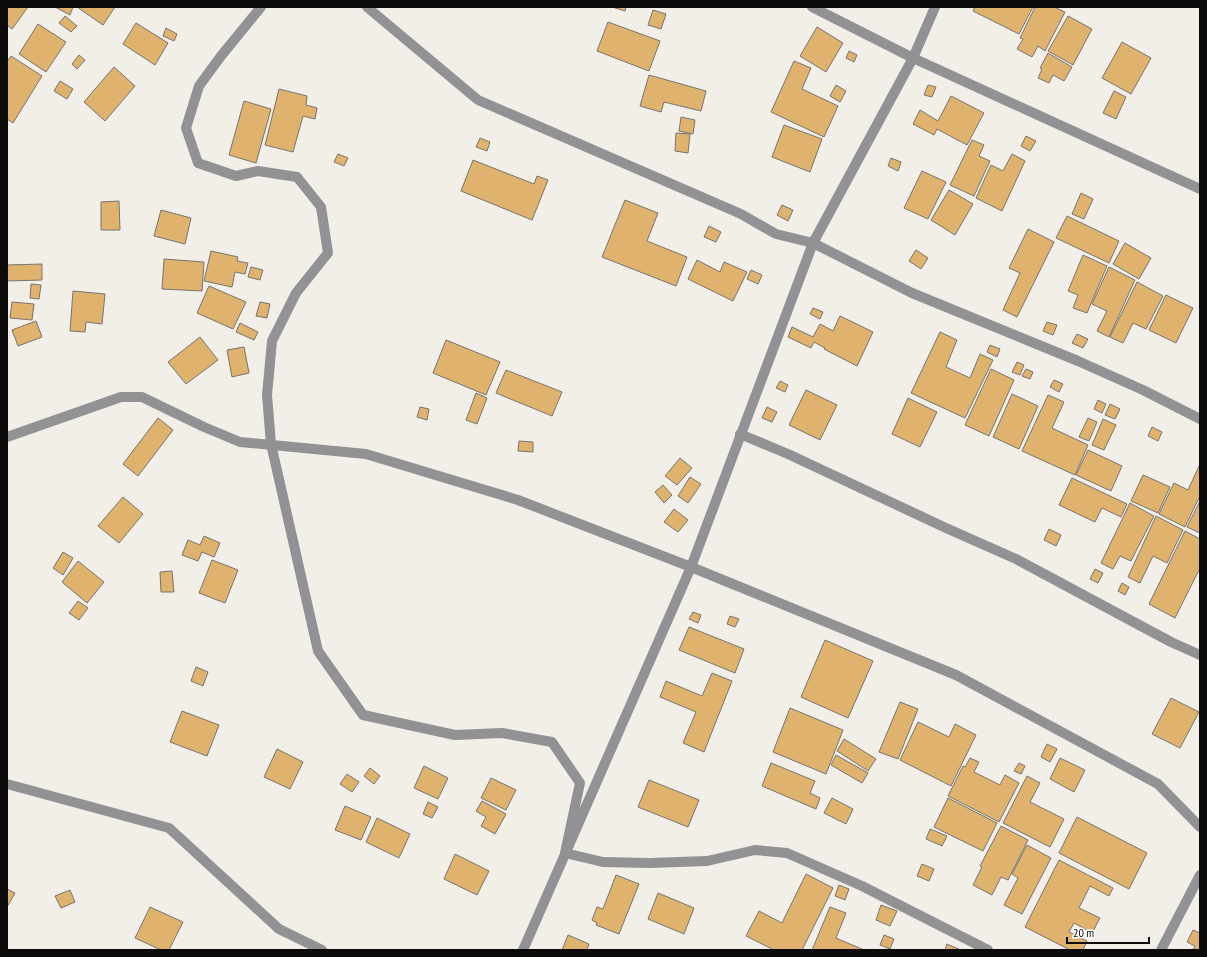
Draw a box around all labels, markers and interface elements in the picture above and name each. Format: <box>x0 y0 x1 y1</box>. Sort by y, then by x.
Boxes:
scale bar <box>1067 919 1149 945</box>
text: 20 m <box>1073 925 1094 940</box>

